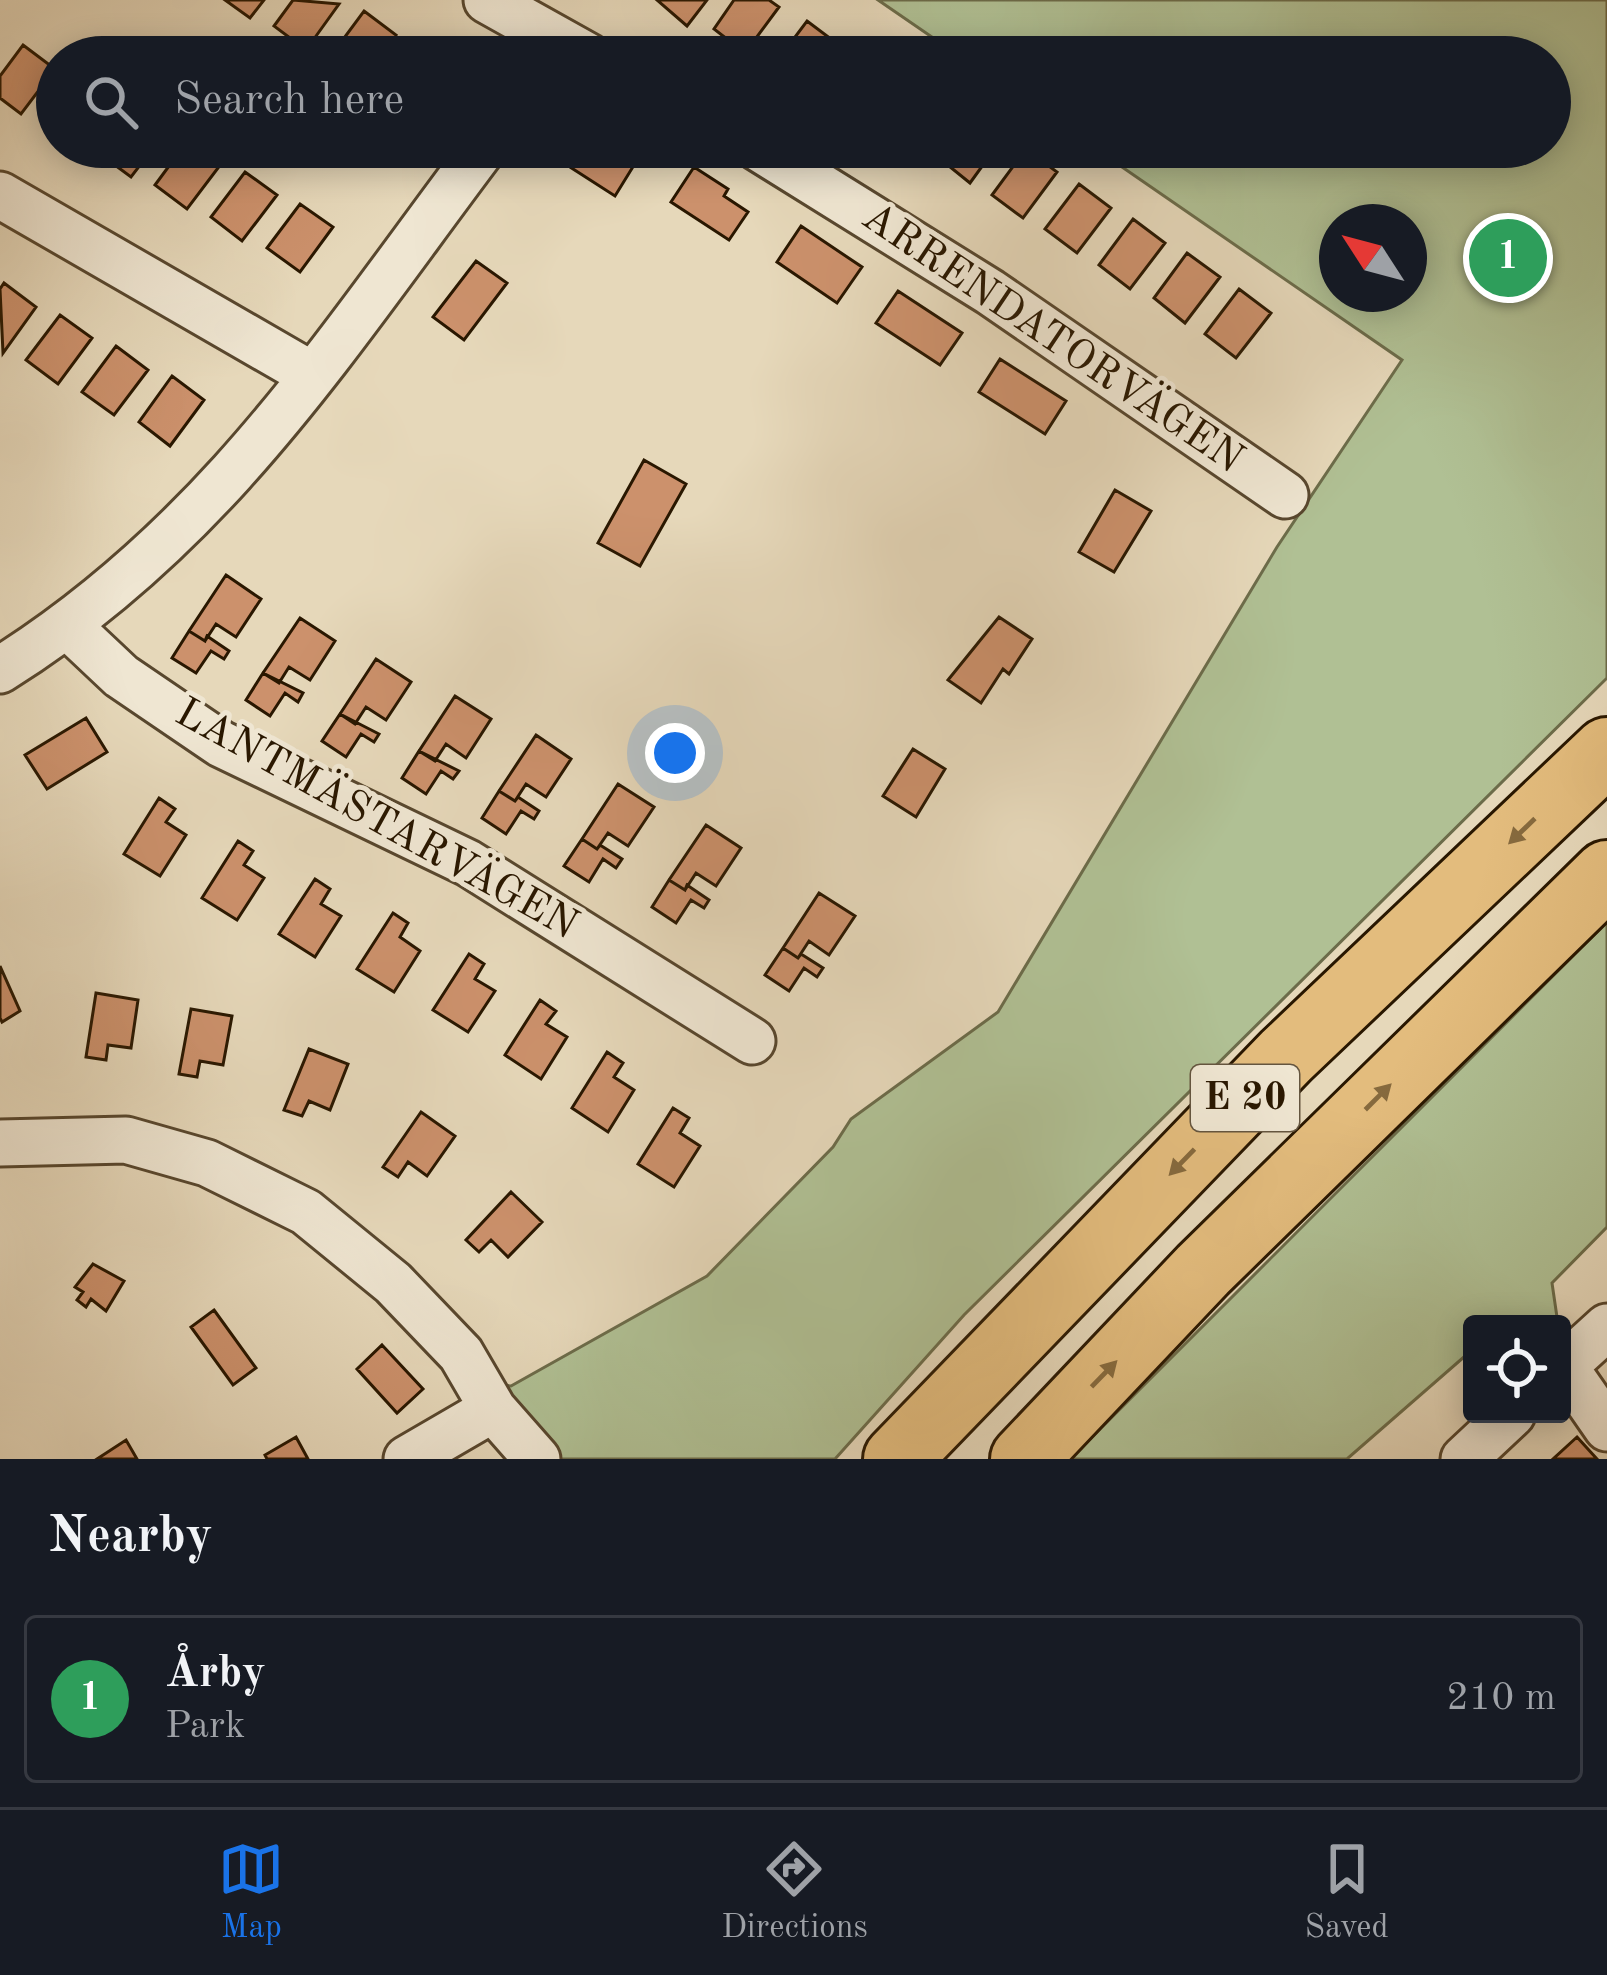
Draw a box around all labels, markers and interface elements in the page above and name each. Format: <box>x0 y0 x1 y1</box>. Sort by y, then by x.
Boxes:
search box <box>36 36 1571 168</box>
icon: search <box>78 69 144 135</box>
text: Search here <box>174 79 404 124</box>
street label: ARRENDATORVÄGEN <box>854 190 1254 482</box>
north arrow <box>1319 204 1427 312</box>
pin: 1 <box>1469 213 1547 303</box>
street label: LANTMÄSTARVÄGEN <box>168 686 588 948</box>
your location <box>645 723 705 783</box>
one-way arrow <box>1507 816 1536 844</box>
road number: E 20 <box>1191 1065 1299 1131</box>
one-way arrow <box>1363 1083 1392 1111</box>
one-way arrow <box>1169 1147 1197 1176</box>
map controls <box>1463 1315 1571 1423</box>
button: locate <box>1463 1315 1571 1423</box>
one-way arrow <box>1090 1360 1118 1389</box>
text: Nearby <box>48 1512 213 1563</box>
text: Årby <box>165 1652 266 1697</box>
text: 1 <box>79 1679 101 1718</box>
text: 210 m <box>1446 1679 1556 1718</box>
text: Park <box>165 1707 245 1746</box>
tab: Map <box>218 1836 284 1949</box>
tab: Directions <box>721 1836 868 1949</box>
tab: Saved <box>1305 1836 1389 1949</box>

